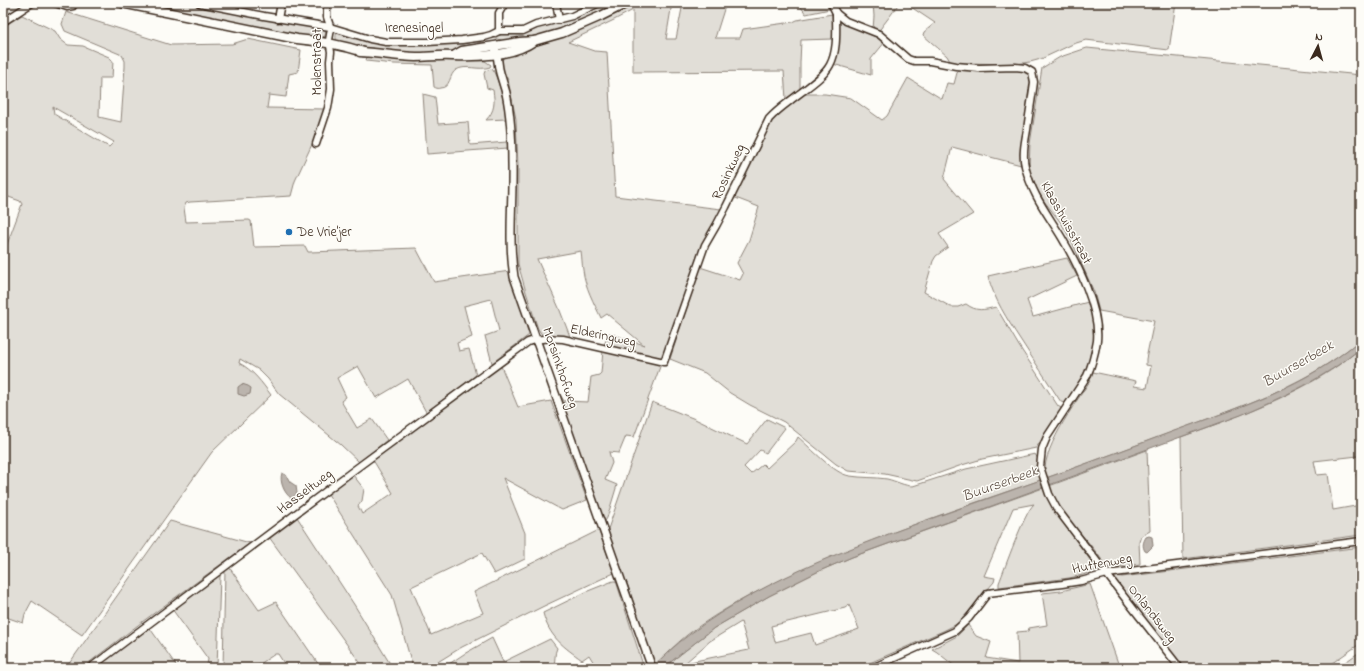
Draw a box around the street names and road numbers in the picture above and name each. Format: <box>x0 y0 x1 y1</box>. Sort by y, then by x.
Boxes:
street label: Irenesingel <box>385 18 443 40</box>
street label: Molenstraat <box>307 28 328 95</box>
street label: Rosinkweg <box>707 141 752 204</box>
street label: Klaashuisstraat <box>1035 178 1098 268</box>
street label: Elderingweg <box>568 319 638 354</box>
street label: Morsinkhofweg <box>535 324 584 412</box>
street label: Hasseltweg <box>273 464 338 521</box>
street label: Huttenweg <box>1070 548 1134 581</box>
street label: Onlandsweg <box>1121 580 1182 649</box>

